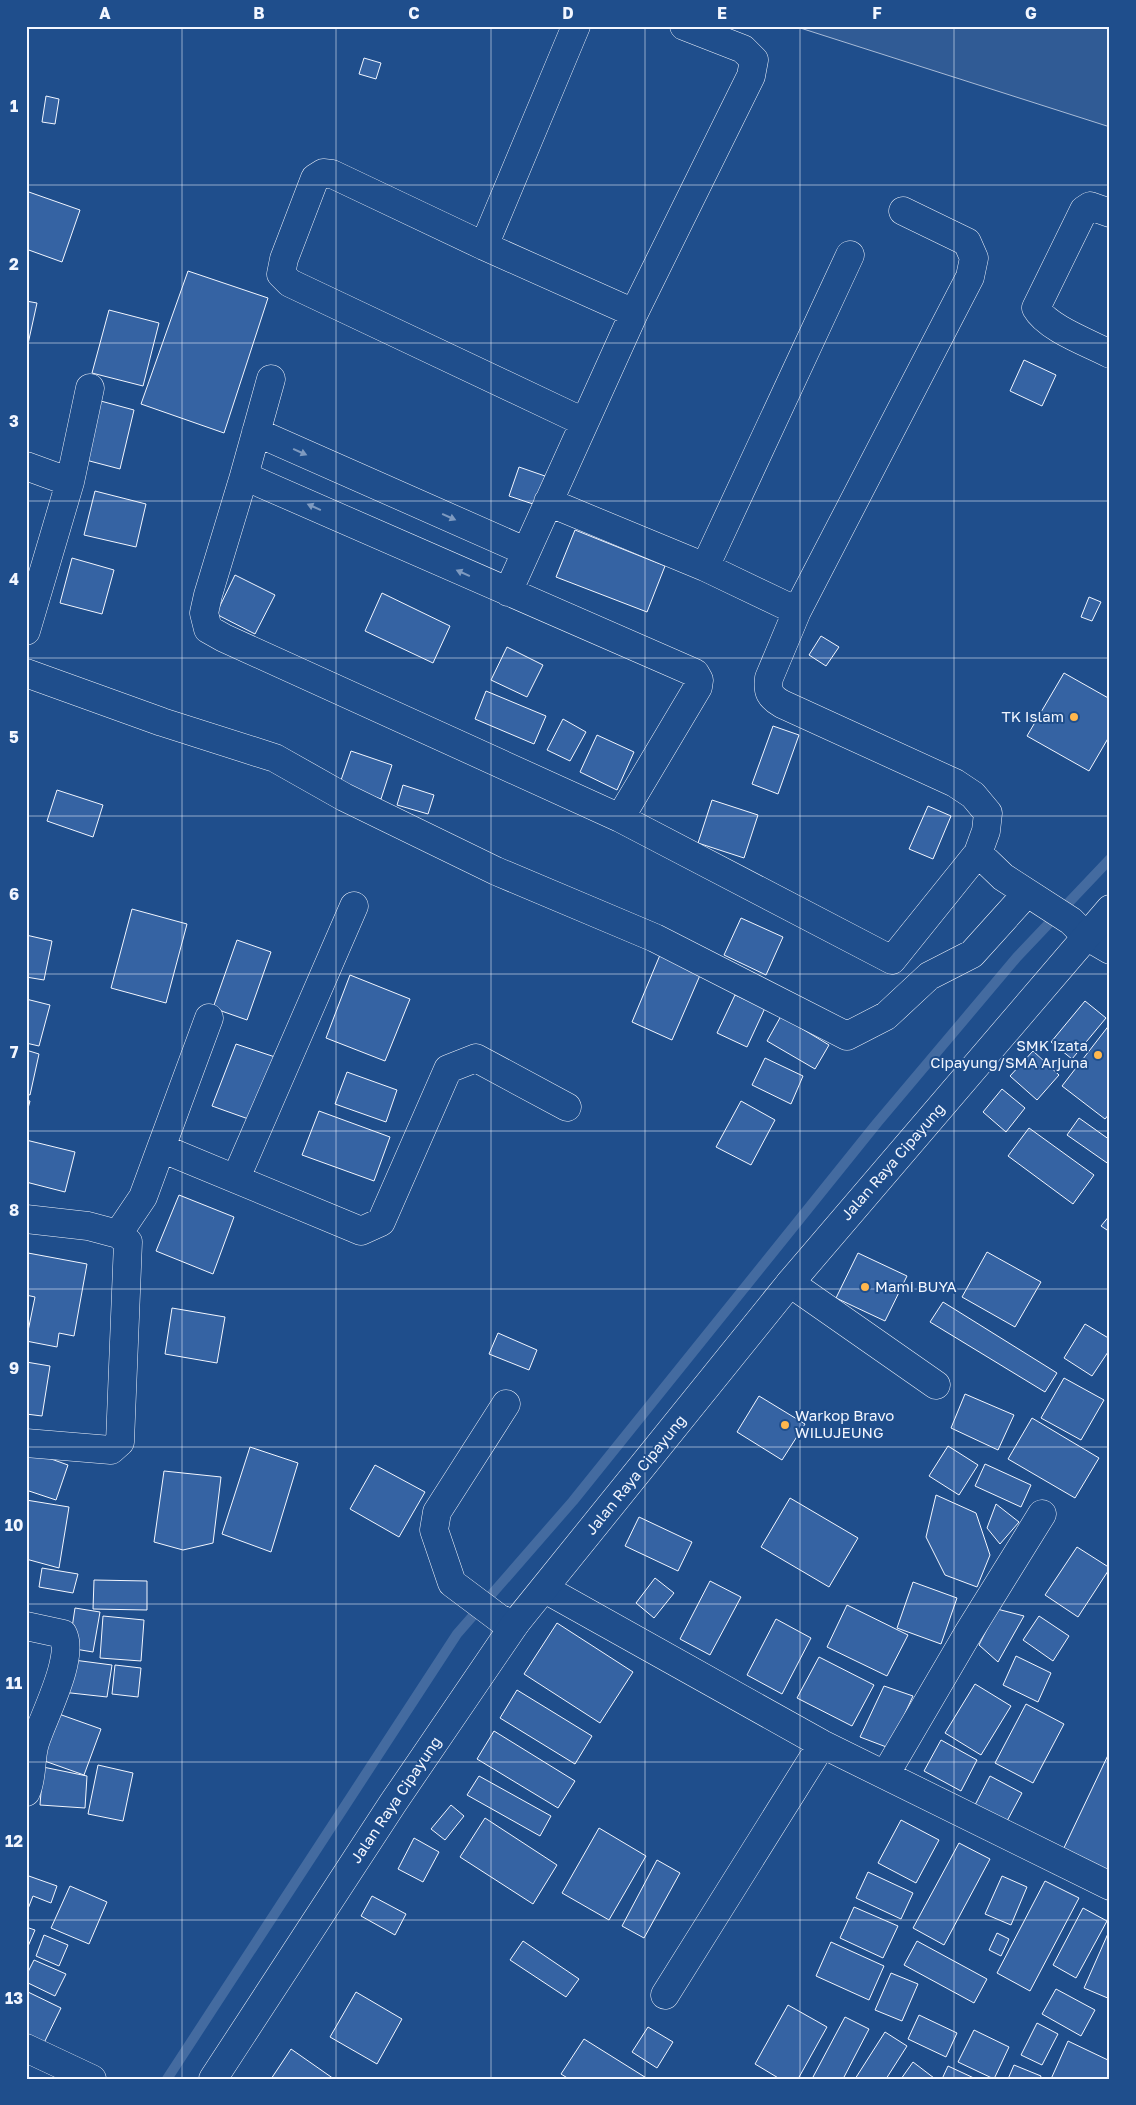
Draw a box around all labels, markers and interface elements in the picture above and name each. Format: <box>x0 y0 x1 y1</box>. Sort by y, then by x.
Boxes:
text: A <box>99 3 111 23</box>
text: B <box>253 3 265 23</box>
text: C <box>408 3 420 23</box>
text: D <box>562 3 574 23</box>
text: E <box>717 3 727 23</box>
text: F <box>872 3 882 23</box>
text: G <box>1025 3 1037 23</box>
text: 1 <box>10 96 18 116</box>
text: 2 <box>9 254 19 274</box>
text: 3 <box>9 411 19 431</box>
one-way arrow <box>293 448 307 456</box>
one-way arrow <box>307 503 321 511</box>
one-way arrow <box>442 514 456 522</box>
one-way arrow <box>456 568 470 576</box>
text: 4 <box>9 569 19 589</box>
place label: TK Islam <box>1001 707 1064 725</box>
marker: TK Islam <box>1068 711 1080 723</box>
text: 5 <box>9 727 19 747</box>
text: 6 <box>9 884 19 904</box>
place label: SMK Izata Cipayung/SMA Arjuna <box>930 1036 1088 1071</box>
text: 7 <box>10 1042 19 1062</box>
marker: SMK Izata Cipayung/SMA Arjuna <box>1092 1049 1104 1061</box>
street label: Jalan Raya Cipayung <box>837 1099 948 1223</box>
text: 8 <box>9 1200 19 1220</box>
place label: Mami BUYA <box>875 1277 957 1295</box>
marker: Mami BUYA <box>859 1281 871 1293</box>
text: 9 <box>9 1358 19 1378</box>
place label: Warkop Bravo WILUJEUNG <box>795 1406 894 1441</box>
street label: Jalan Raya Cipayung <box>581 1411 689 1538</box>
marker: Warkop Bravo WILUJEUNG <box>779 1419 791 1431</box>
text: 10 <box>5 1515 23 1535</box>
text: 11 <box>6 1673 22 1693</box>
street label: Jalan Raya Cipayung <box>346 1733 444 1866</box>
text: 12 <box>5 1831 23 1851</box>
text: 13 <box>5 1988 23 2008</box>

